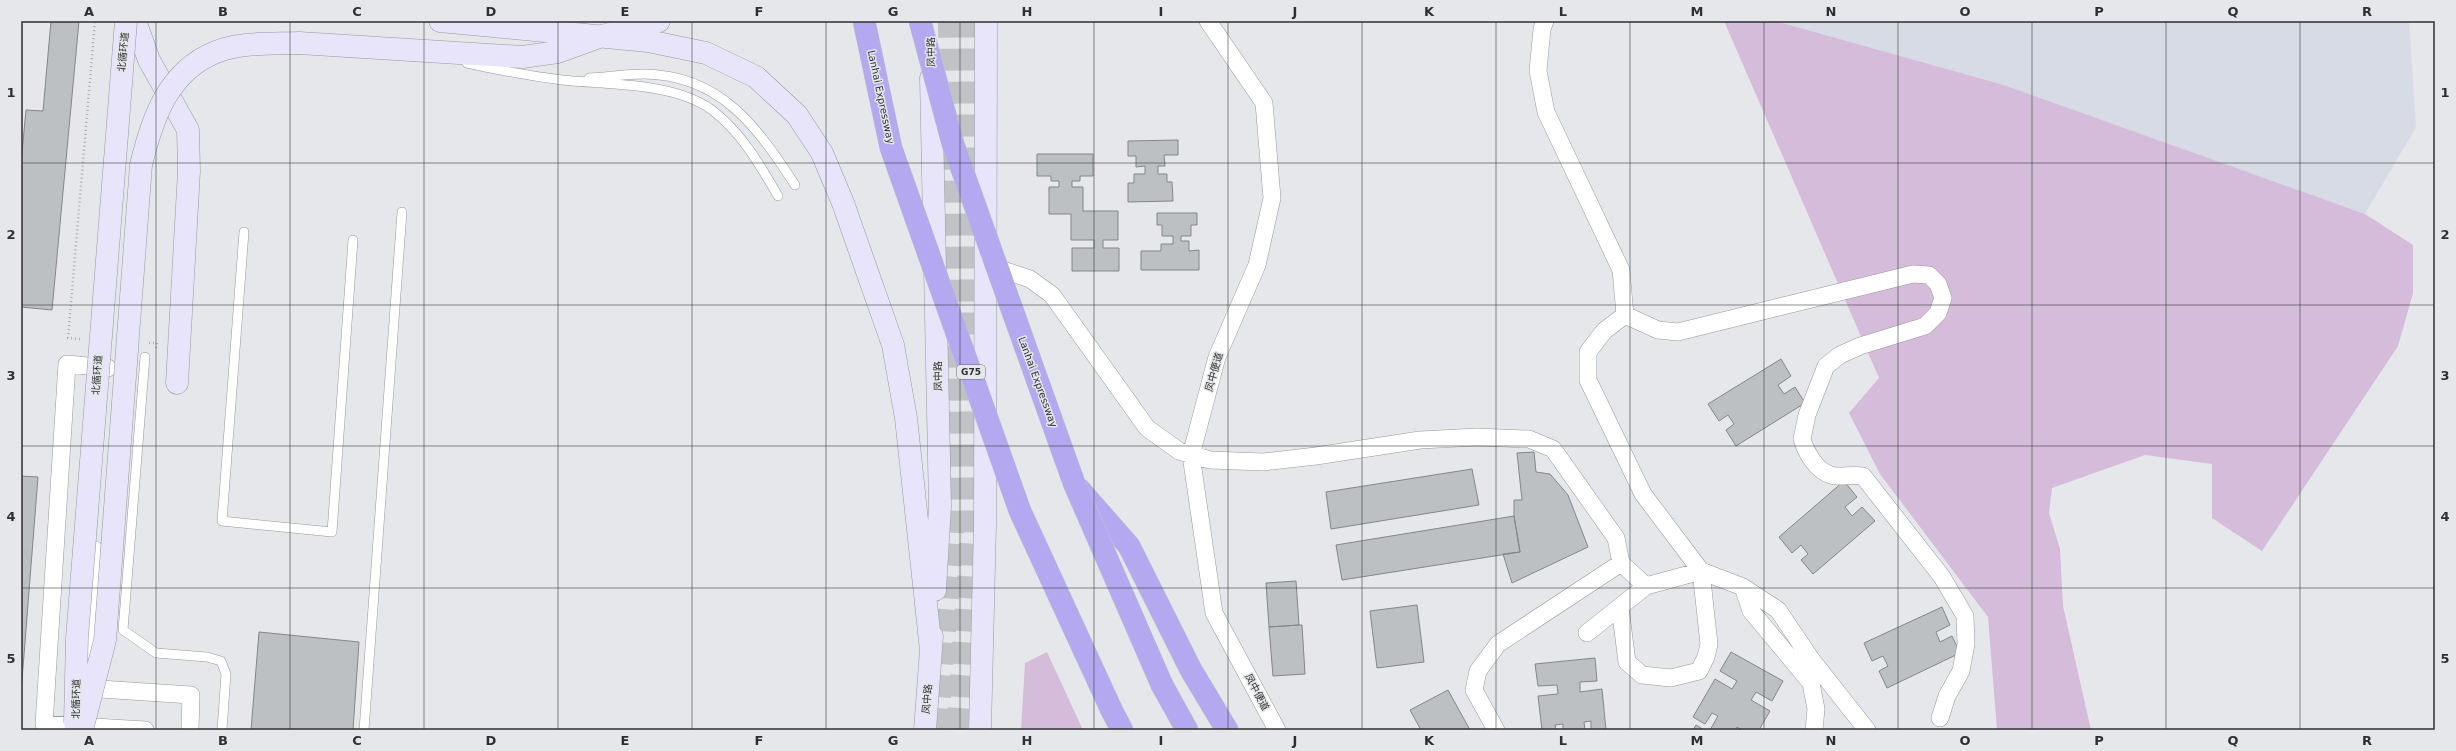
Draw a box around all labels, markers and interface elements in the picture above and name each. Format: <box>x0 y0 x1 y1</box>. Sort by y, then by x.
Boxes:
text: A <box>84 4 94 19</box>
text: B <box>218 4 228 19</box>
text: C <box>352 4 362 19</box>
text: D <box>486 4 497 19</box>
text: E <box>621 4 629 19</box>
text: F <box>755 4 763 19</box>
text: G <box>888 4 898 19</box>
text: H <box>1022 4 1032 19</box>
text: I <box>1159 4 1163 19</box>
text: J <box>1292 4 1297 19</box>
text: K <box>1424 4 1435 19</box>
text: L <box>1559 4 1567 19</box>
text: M <box>1691 4 1703 19</box>
text: N <box>1826 4 1836 19</box>
text: O <box>1959 4 1971 19</box>
text: P <box>2094 4 2104 19</box>
text: Q <box>2227 4 2239 19</box>
text: R <box>2362 4 2372 19</box>
street label: 北循环道 <box>115 32 131 72</box>
street label: 凤中路 <box>925 37 937 67</box>
street label: Lanhai Expressway <box>866 49 896 145</box>
text: 1 <box>6 85 16 100</box>
text: 1 <box>2440 85 2450 100</box>
text: 2 <box>6 227 16 242</box>
text: 2 <box>2440 227 2450 242</box>
street label: Lanhai Expressway <box>1016 335 1060 429</box>
street label: 凤中便道 <box>1203 351 1225 393</box>
street label: 北循环道 <box>90 355 104 395</box>
street label: 凤中路 <box>932 361 944 391</box>
road number: G75 <box>957 365 985 379</box>
text: 3 <box>6 368 16 383</box>
text: 3 <box>2440 368 2450 383</box>
text: 4 <box>6 509 16 524</box>
text: 4 <box>2440 509 2450 524</box>
text: 5 <box>6 651 16 666</box>
text: 5 <box>2440 651 2450 666</box>
street label: 凤中便道 <box>1243 672 1271 712</box>
street label: 北循环道 <box>70 679 82 719</box>
street label: 凤中路 <box>920 684 934 714</box>
text: A <box>84 733 94 748</box>
text: B <box>218 733 228 748</box>
text: C <box>352 733 362 748</box>
text: D <box>486 733 497 748</box>
text: E <box>621 733 629 748</box>
text: F <box>755 733 763 748</box>
text: G <box>888 733 898 748</box>
text: H <box>1022 733 1032 748</box>
text: I <box>1159 733 1163 748</box>
text: J <box>1292 733 1297 748</box>
text: K <box>1424 733 1435 748</box>
text: L <box>1559 733 1567 748</box>
text: M <box>1691 733 1703 748</box>
text: N <box>1826 733 1836 748</box>
text: O <box>1959 733 1971 748</box>
text: P <box>2094 733 2104 748</box>
text: Q <box>2227 733 2239 748</box>
text: R <box>2362 733 2372 748</box>

